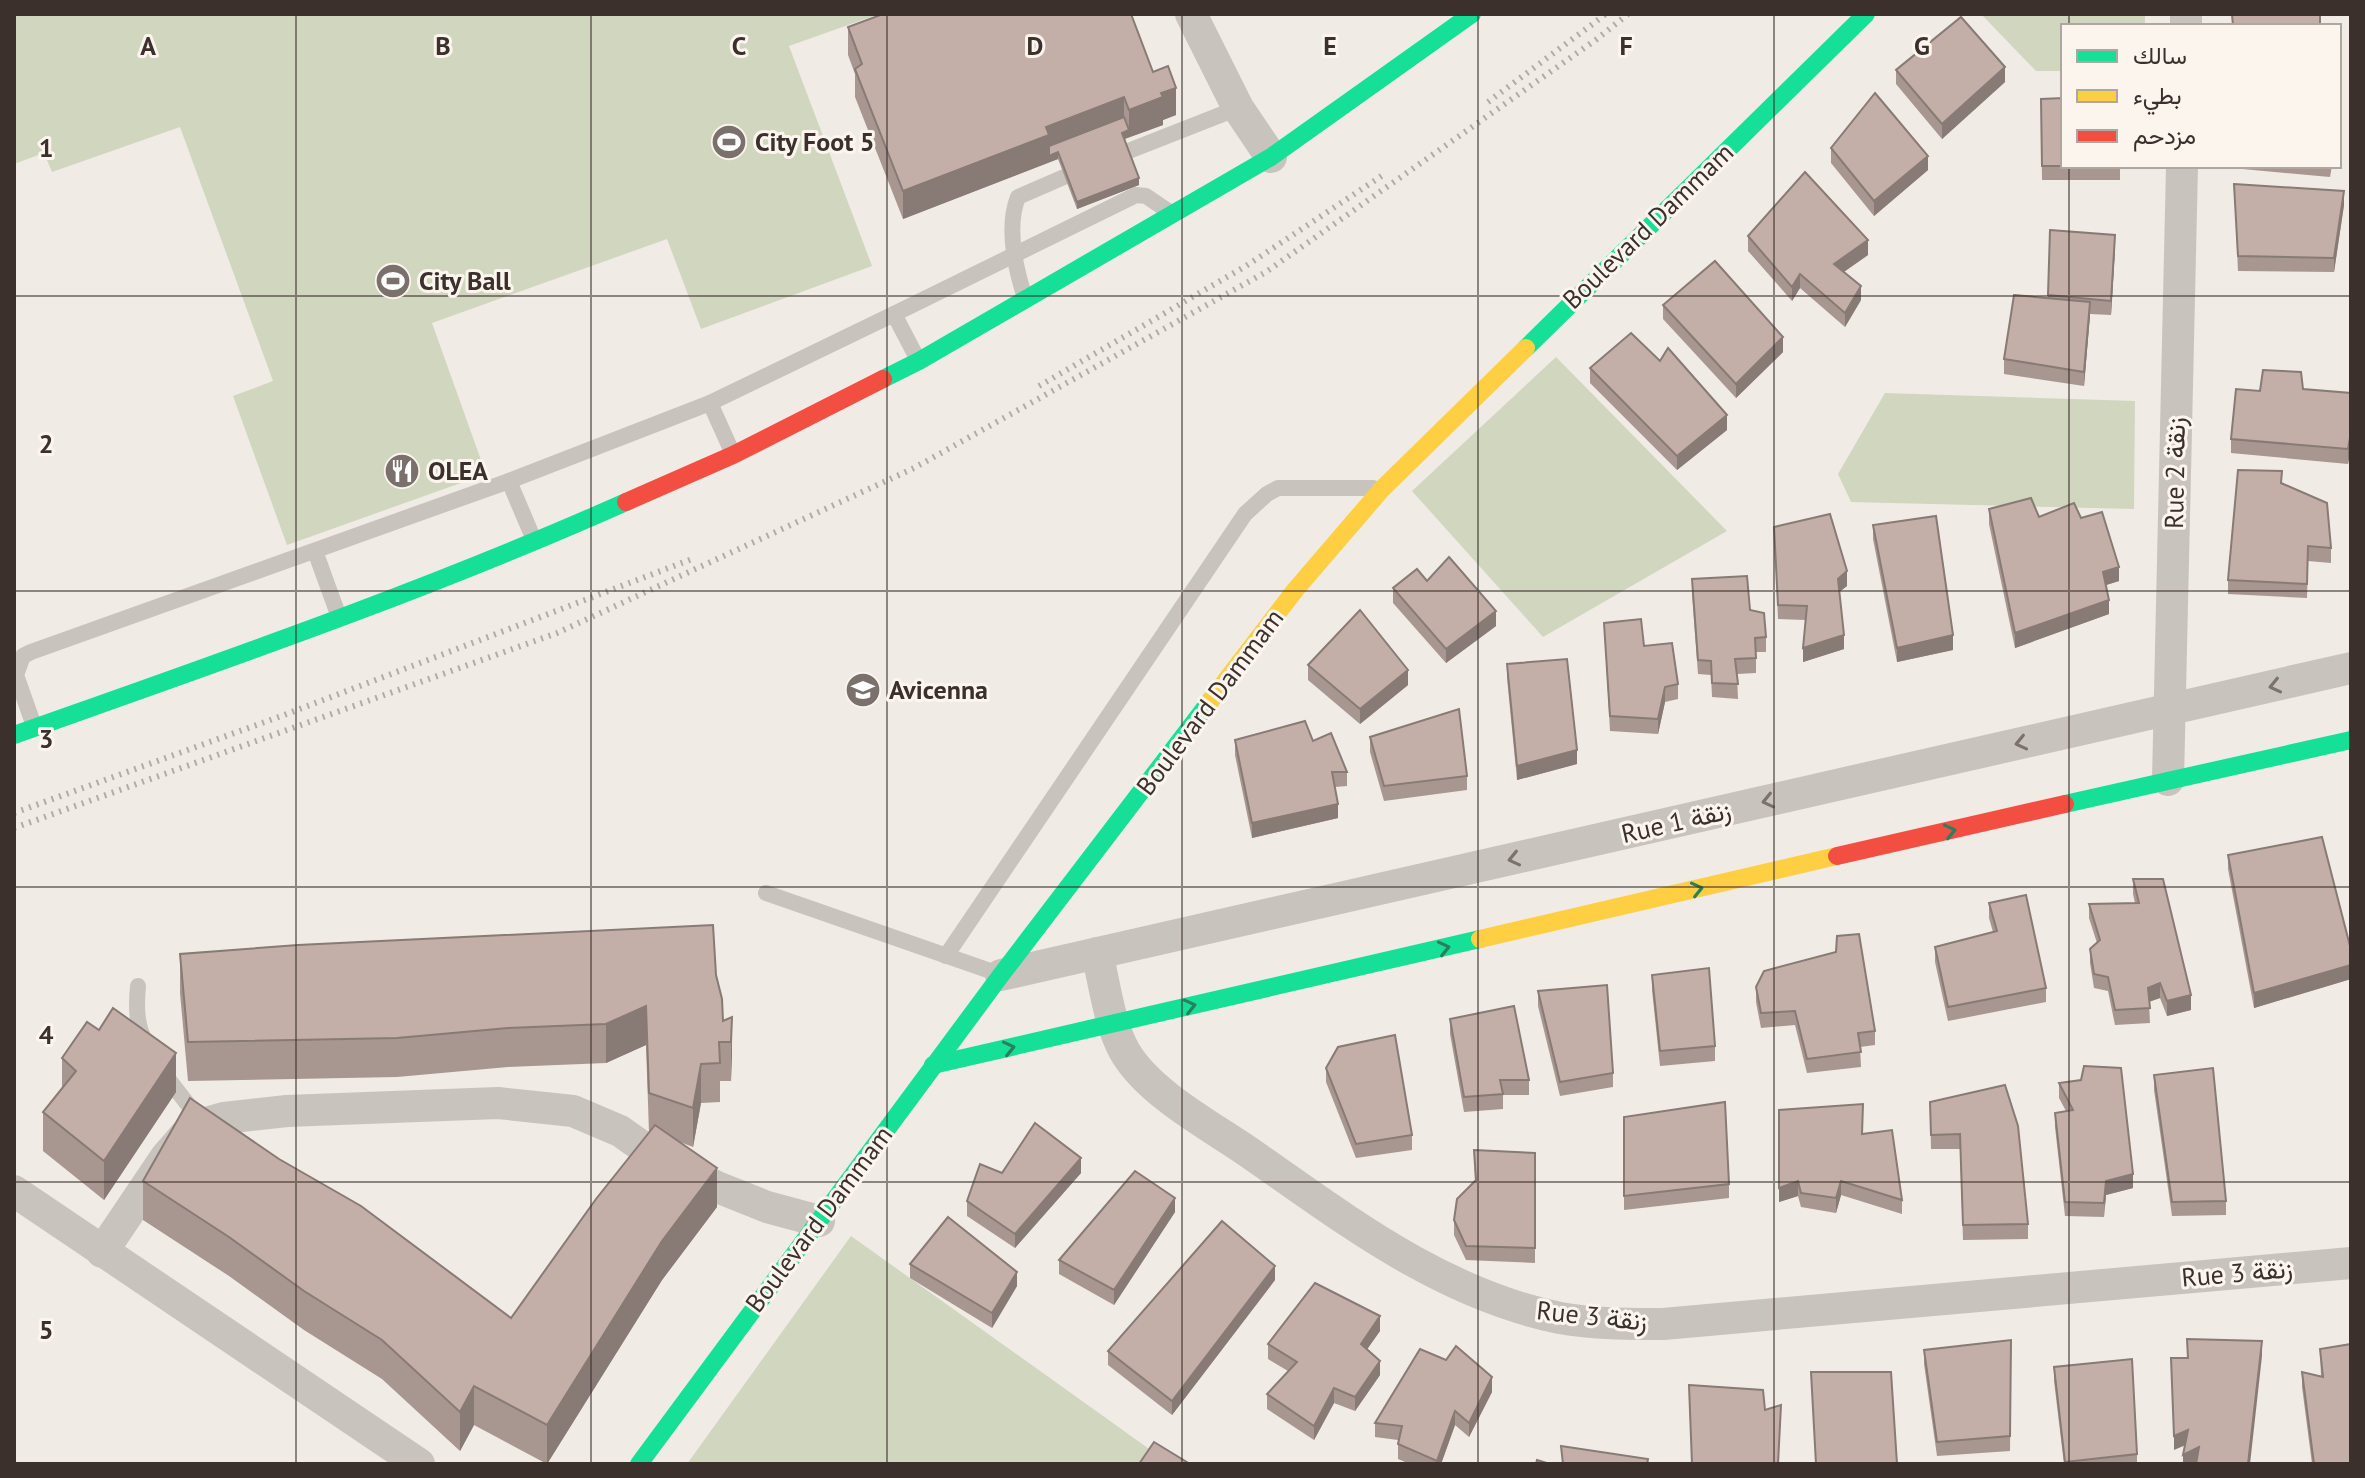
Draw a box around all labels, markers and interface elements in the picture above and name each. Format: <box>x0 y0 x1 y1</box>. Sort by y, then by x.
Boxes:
legend <box>2061 24 2341 168</box>
text: A <box>140 29 156 62</box>
text: B <box>435 29 451 62</box>
text: C <box>732 29 746 62</box>
text: D <box>1027 29 1043 62</box>
text: E <box>1323 29 1337 62</box>
text: F <box>1619 29 1633 62</box>
text: G <box>1914 29 1930 62</box>
text: سالك <box>2133 40 2187 71</box>
text: بطيء <box>2133 80 2182 115</box>
text: مزدحم <box>2133 120 2196 152</box>
sports icon: City Foot 5 <box>710 123 748 161</box>
place label: City Foot 5 <box>755 125 875 158</box>
text: 1 <box>39 131 53 164</box>
street label: Boulevard Dammam <box>1555 136 1740 316</box>
sports icon: City Ball <box>374 262 412 300</box>
place label: City Ball <box>419 264 511 297</box>
street label: Rue 2 زنقة <box>2157 417 2192 529</box>
text: 2 <box>39 427 53 460</box>
restaurant icon: OLEA <box>383 452 421 490</box>
place label: OLEA <box>428 454 488 487</box>
street label: Boulevard Dammam <box>1129 602 1290 801</box>
school or university icon: Avicenna <box>844 671 882 709</box>
place label: Avicenna <box>889 673 988 706</box>
one-way arrow <box>2269 677 2282 694</box>
text: 3 <box>39 722 53 755</box>
one-way arrow <box>2015 734 2029 751</box>
one-way arrow <box>1762 792 1775 809</box>
street label: Rue 1 زنقة <box>1618 793 1734 850</box>
one-way arrow <box>1943 823 1957 840</box>
one-way arrow <box>1508 849 1522 866</box>
one-way arrow <box>1690 881 1703 898</box>
one-way arrow <box>1436 940 1450 957</box>
one-way arrow <box>1183 998 1197 1015</box>
text: 4 <box>39 1018 54 1051</box>
one-way arrow <box>1002 1040 1016 1057</box>
street label: Boulevard Dammam <box>738 1119 899 1318</box>
street label: Rue 3 زنقة <box>2180 1251 2294 1294</box>
street label: Rue 3 زنقة <box>1535 1293 1649 1338</box>
text: 5 <box>39 1313 53 1346</box>

